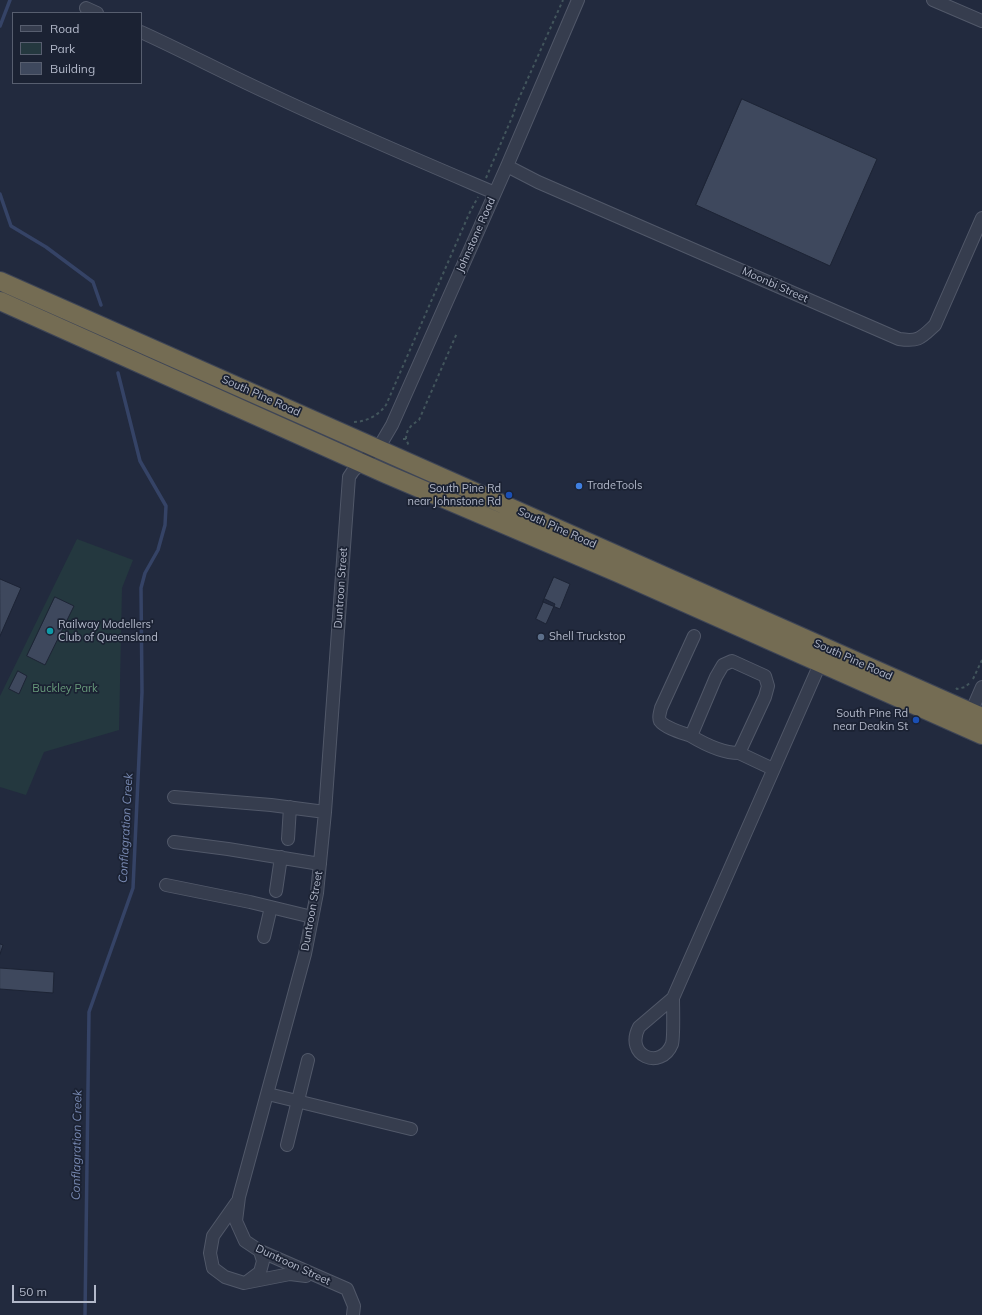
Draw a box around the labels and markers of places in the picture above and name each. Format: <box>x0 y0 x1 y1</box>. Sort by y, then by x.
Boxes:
place label: TradeTools <box>587 479 642 493</box>
marker: TradeTools <box>574 481 584 491</box>
place label: South Pine Rd near Johnstone Rd <box>407 482 501 508</box>
marker: South Pine Rd near Johnstone Rd <box>504 490 514 500</box>
place label: Railway Modellers' Club of Queensland <box>58 618 158 644</box>
marker: Railway Modellers' Club of Queensland <box>45 626 55 636</box>
place label: Shell Truckstop <box>549 630 626 644</box>
marker: Shell Truckstop <box>536 632 546 642</box>
place label: South Pine Rd near Deakin St <box>833 707 908 733</box>
marker: South Pine Rd near Deakin St <box>911 715 921 725</box>

